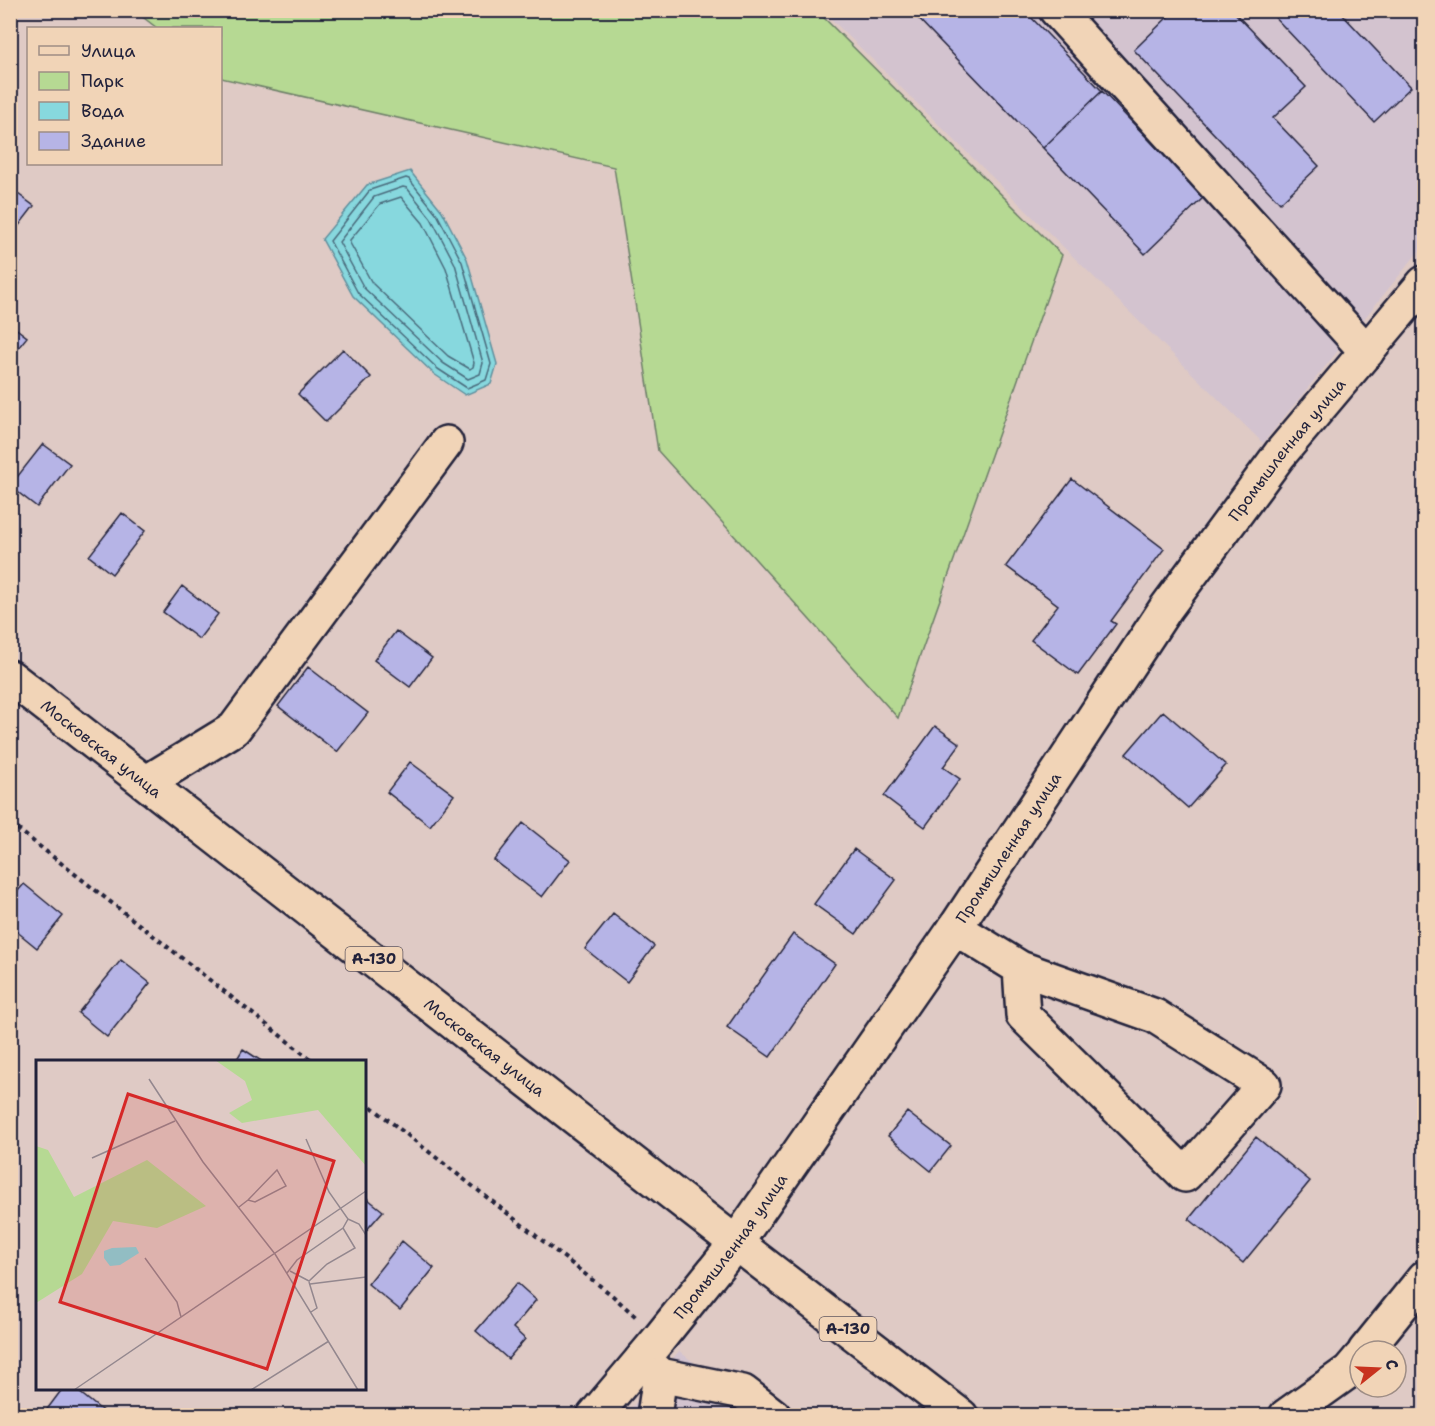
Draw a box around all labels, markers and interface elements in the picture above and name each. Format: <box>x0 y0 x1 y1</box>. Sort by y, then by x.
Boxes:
legend <box>27 27 222 165</box>
text: Улица <box>81 39 135 63</box>
text: Парк <box>81 69 124 93</box>
text: Вода <box>81 99 124 123</box>
text: Здание <box>81 129 146 153</box>
street label: Промышленная улица <box>1224 374 1350 525</box>
street label: Московская улица <box>36 695 166 803</box>
street label: Промышленная улица <box>951 768 1066 927</box>
road number: А-130 <box>346 947 403 971</box>
street label: Московская улица <box>420 994 549 1101</box>
inset map <box>36 1060 366 1390</box>
street label: Промышленная улица <box>669 1170 792 1323</box>
road number: А-130 <box>820 1317 876 1341</box>
north arrow <box>1348 1339 1408 1399</box>
text: С <box>1380 1357 1403 1373</box>

